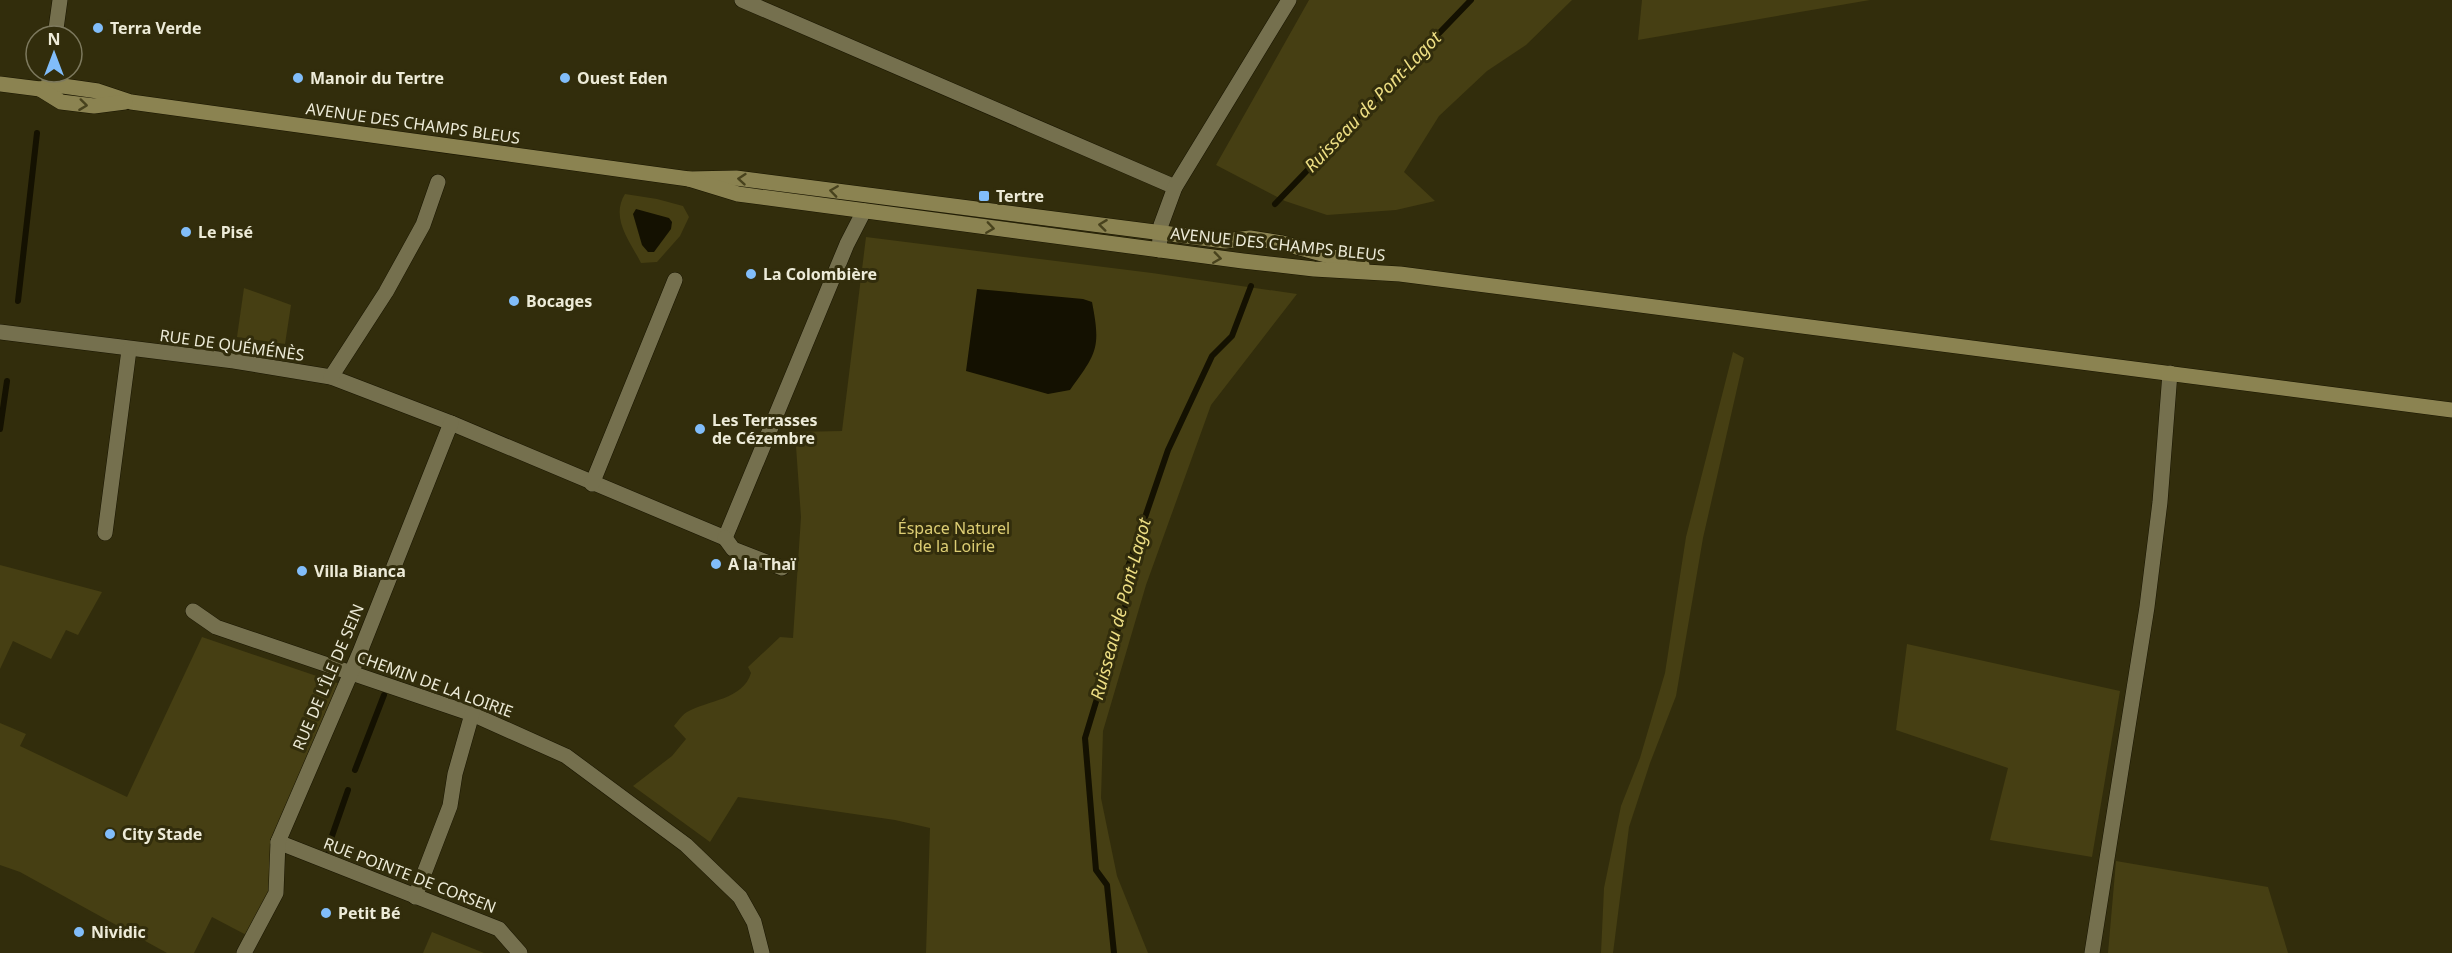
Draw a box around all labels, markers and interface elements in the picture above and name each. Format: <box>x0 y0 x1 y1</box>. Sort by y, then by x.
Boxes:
place label: Terra Verde <box>110 17 202 39</box>
marker: Terra Verde <box>91 21 105 35</box>
north arrow <box>24 24 84 84</box>
water label: Ruisseau de Pont-Lagot <box>1299 25 1447 177</box>
text: N <box>47 28 61 50</box>
place label: Manoir du Tertre <box>310 67 444 89</box>
place label: Ouest Eden <box>577 67 668 89</box>
marker: Manoir du Tertre <box>291 71 305 85</box>
marker: Ouest Eden <box>558 71 572 85</box>
street label: AVENUE DES CHAMPS BLEUS <box>305 97 522 149</box>
one-way arrow <box>79 98 88 111</box>
one-way arrow <box>737 173 746 186</box>
one-way arrow <box>829 185 838 197</box>
place label: Tertre <box>996 185 1044 207</box>
marker: Tertre <box>977 189 991 203</box>
one-way arrow <box>1099 219 1108 232</box>
place label: Le Pisé <box>198 221 253 243</box>
one-way arrow <box>986 221 995 233</box>
street label: AVENUE DES CHAMPS BLEUS <box>1169 222 1387 266</box>
marker: Le Pisé <box>179 225 193 239</box>
one-way arrow <box>1213 251 1222 263</box>
place label: La Colombière <box>763 263 877 285</box>
marker: La Colombière <box>744 267 758 281</box>
place label: Bocages <box>526 290 592 312</box>
marker: Bocages <box>507 294 521 308</box>
street label: RUE DE QUÉMÉNÈS <box>158 324 306 366</box>
place label: Les Terrasses de Cézembre <box>712 409 818 449</box>
marker: Les Terrasses de Cézembre <box>693 422 707 436</box>
water label: Ruisseau de Pont-Lagot <box>1084 514 1156 702</box>
park label: Éspace Naturel de la Loirie <box>898 517 1010 557</box>
place label: A la Thaï <box>728 553 797 575</box>
marker: A la Thaï <box>709 557 723 571</box>
place label: Villa Bianca <box>314 560 406 582</box>
marker: Villa Bianca <box>295 564 309 578</box>
street label: RUE DE L'ÎLE DE SEIN <box>287 600 369 754</box>
street label: CHEMIN DE LA LOIRIE <box>354 645 516 723</box>
place label: City Stade <box>122 823 202 845</box>
marker: City Stade <box>103 827 117 841</box>
street label: RUE POINTE DE CORSEN <box>321 832 499 918</box>
place label: Petit Bé <box>338 902 401 924</box>
marker: Petit Bé <box>319 906 333 920</box>
place label: Nividic <box>91 921 146 943</box>
marker: Nividic <box>72 925 86 939</box>

